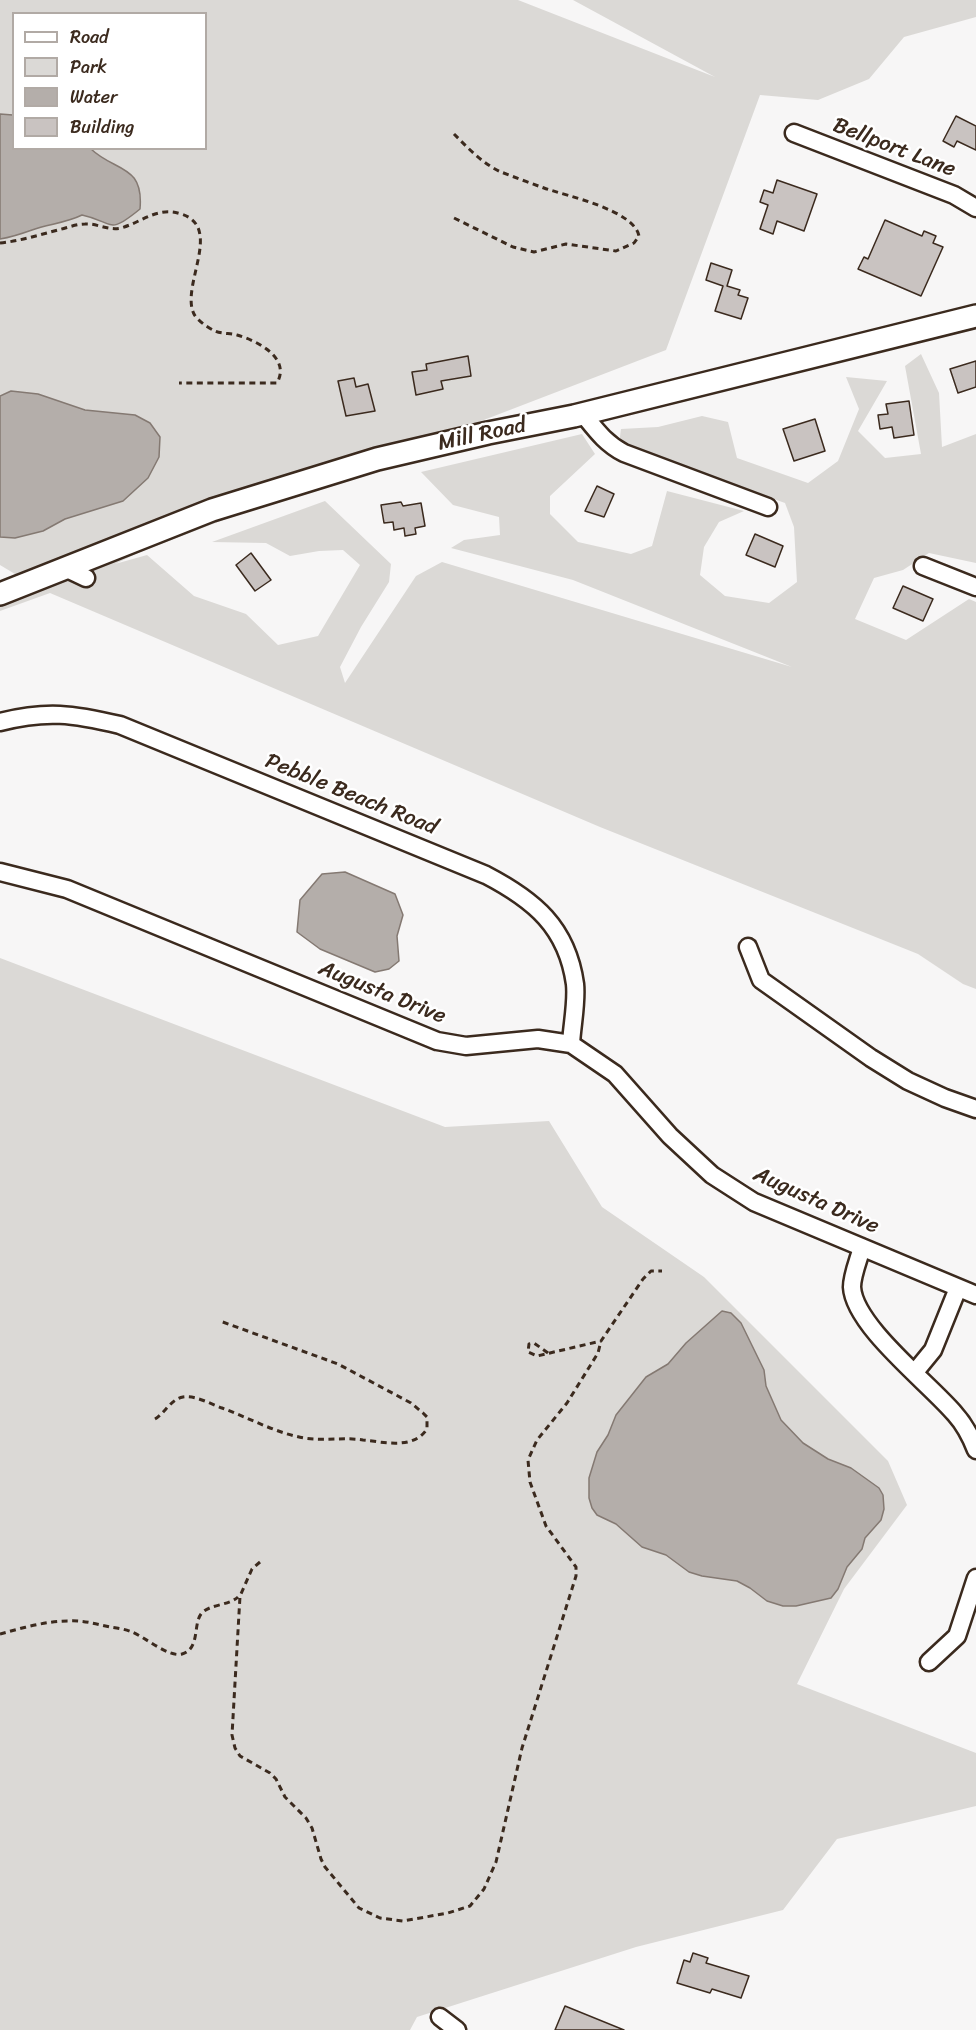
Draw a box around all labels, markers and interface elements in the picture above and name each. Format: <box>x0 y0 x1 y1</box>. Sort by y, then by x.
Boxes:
legend <box>12 12 207 150</box>
text: Road <box>70 21 109 53</box>
text: Park <box>70 51 107 83</box>
text: Water <box>70 81 117 113</box>
text: Building <box>70 111 134 143</box>
street label: Bellport Lane <box>829 113 959 183</box>
street label: Mill Road <box>436 413 528 457</box>
street label: Pebble Beach Road <box>261 748 441 842</box>
street label: Augusta Drive <box>315 956 449 1030</box>
street label: Augusta Drive <box>749 1162 883 1240</box>

